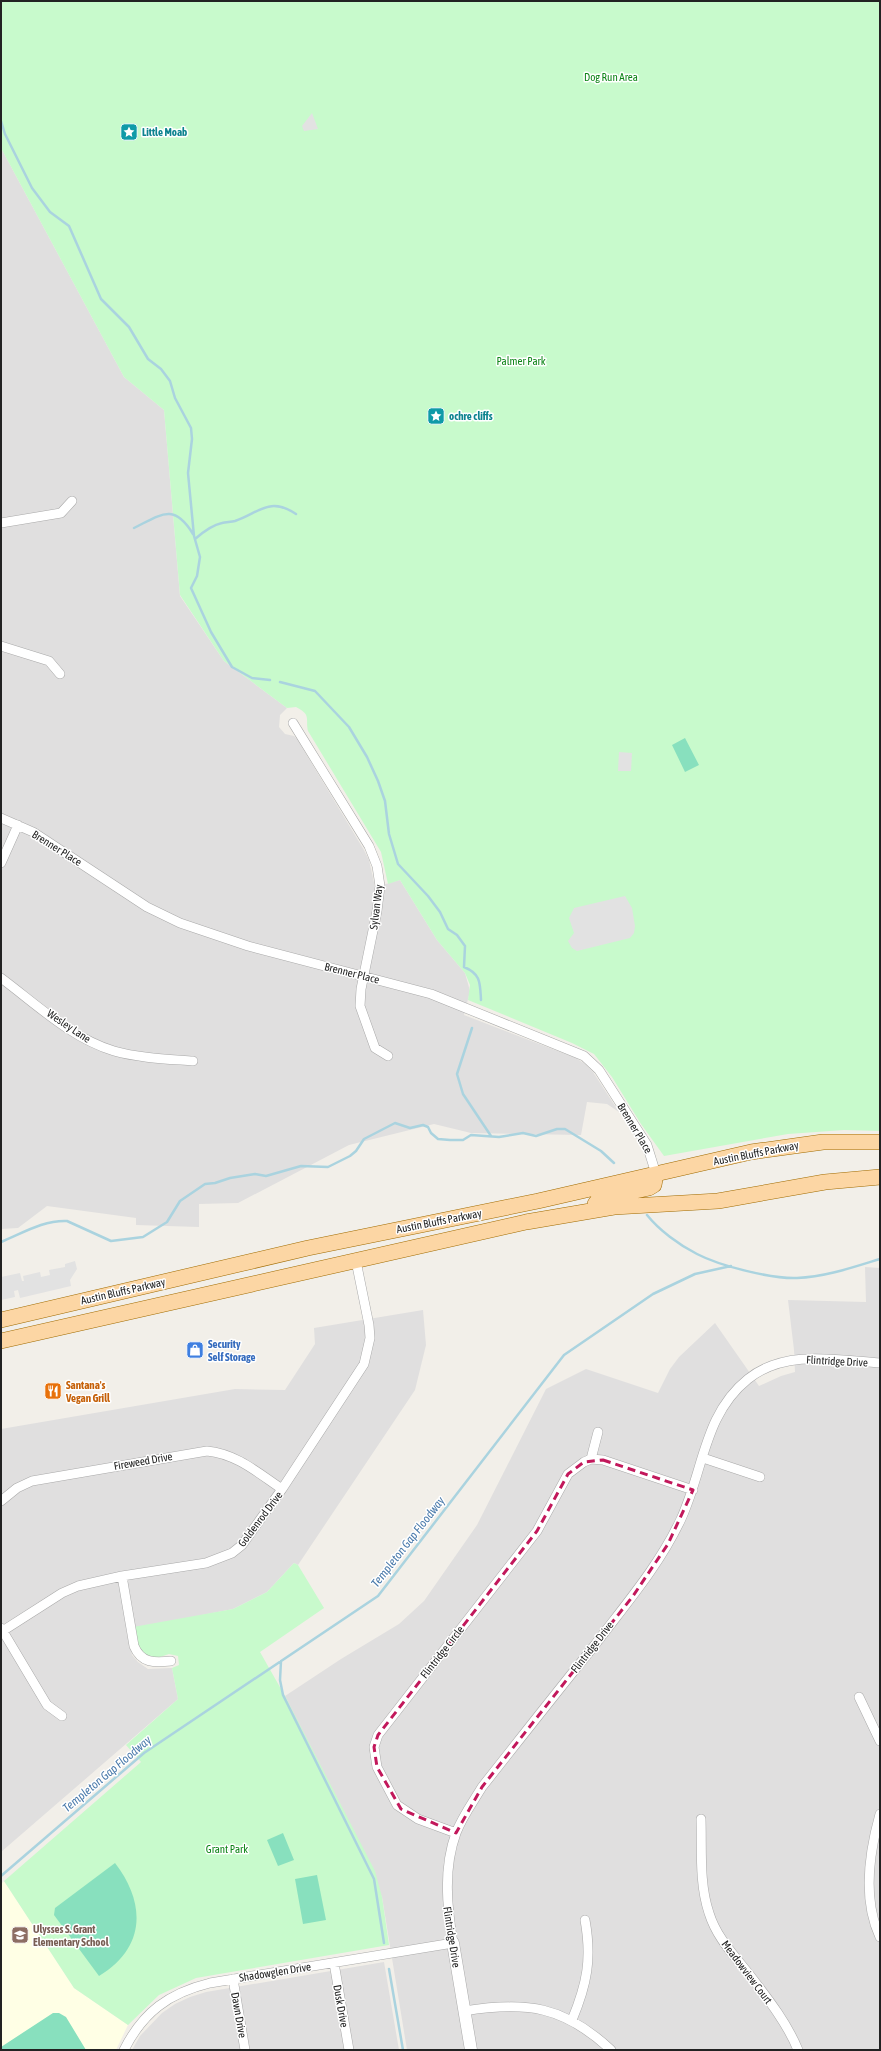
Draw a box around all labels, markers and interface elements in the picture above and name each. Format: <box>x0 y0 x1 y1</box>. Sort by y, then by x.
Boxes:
park label: Dog Run Area <box>584 71 638 83</box>
place icon: Little Moab <box>119 122 139 142</box>
place label: Little Moab <box>142 126 187 138</box>
park label: Palmer Park <box>496 355 546 367</box>
place icon: ochre cliffs <box>426 406 446 426</box>
place label: ochre cliffs <box>449 410 493 422</box>
street label: Brenner Place <box>30 828 84 868</box>
street label: Sylvan Way <box>367 883 385 930</box>
street label: Brenner Place <box>323 960 381 986</box>
street label: Wesley Lane <box>45 1007 93 1045</box>
street label: Brenner Place <box>615 1101 655 1155</box>
street label: Austin Bluffs Parkway <box>712 1139 800 1167</box>
street label: Austin Bluffs Parkway <box>395 1207 483 1235</box>
street label: Austin Bluffs Parkway <box>80 1275 167 1307</box>
place label: Security Self Storage <box>208 1338 256 1363</box>
shop icon: Security Self Storage <box>185 1340 205 1360</box>
street label: Flintridge Drive <box>806 1353 868 1369</box>
place label: Santana's Vegan Grill <box>65 1379 111 1404</box>
restaurant icon: Santana's Vegan Grill <box>43 1381 63 1401</box>
street label: Fireweed Drive <box>113 1450 173 1472</box>
street label: Goldenrod Drive <box>235 1489 285 1549</box>
water label: Templeton Gap Floodway <box>368 1494 448 1590</box>
street label: Flintridge Drive <box>568 1619 616 1675</box>
street label: Flintridge Circle <box>418 1623 466 1681</box>
water label: Templeton Gap Floodway <box>60 1733 154 1815</box>
park label: Grant Park <box>206 1843 248 1855</box>
street label: Flintridge Drive <box>441 1906 463 1968</box>
place label: Ulysses S. Grant Elementary School <box>33 1923 110 1948</box>
school or university icon: Ulysses S. Grant Elementary School <box>10 1925 30 1945</box>
street label: Meadowview Court <box>719 1938 775 2006</box>
street label: Shadowglen Drive <box>238 1960 312 1984</box>
street label: Dusk Drive <box>331 1984 351 2028</box>
street label: Dawn Drive <box>229 1991 249 2039</box>

